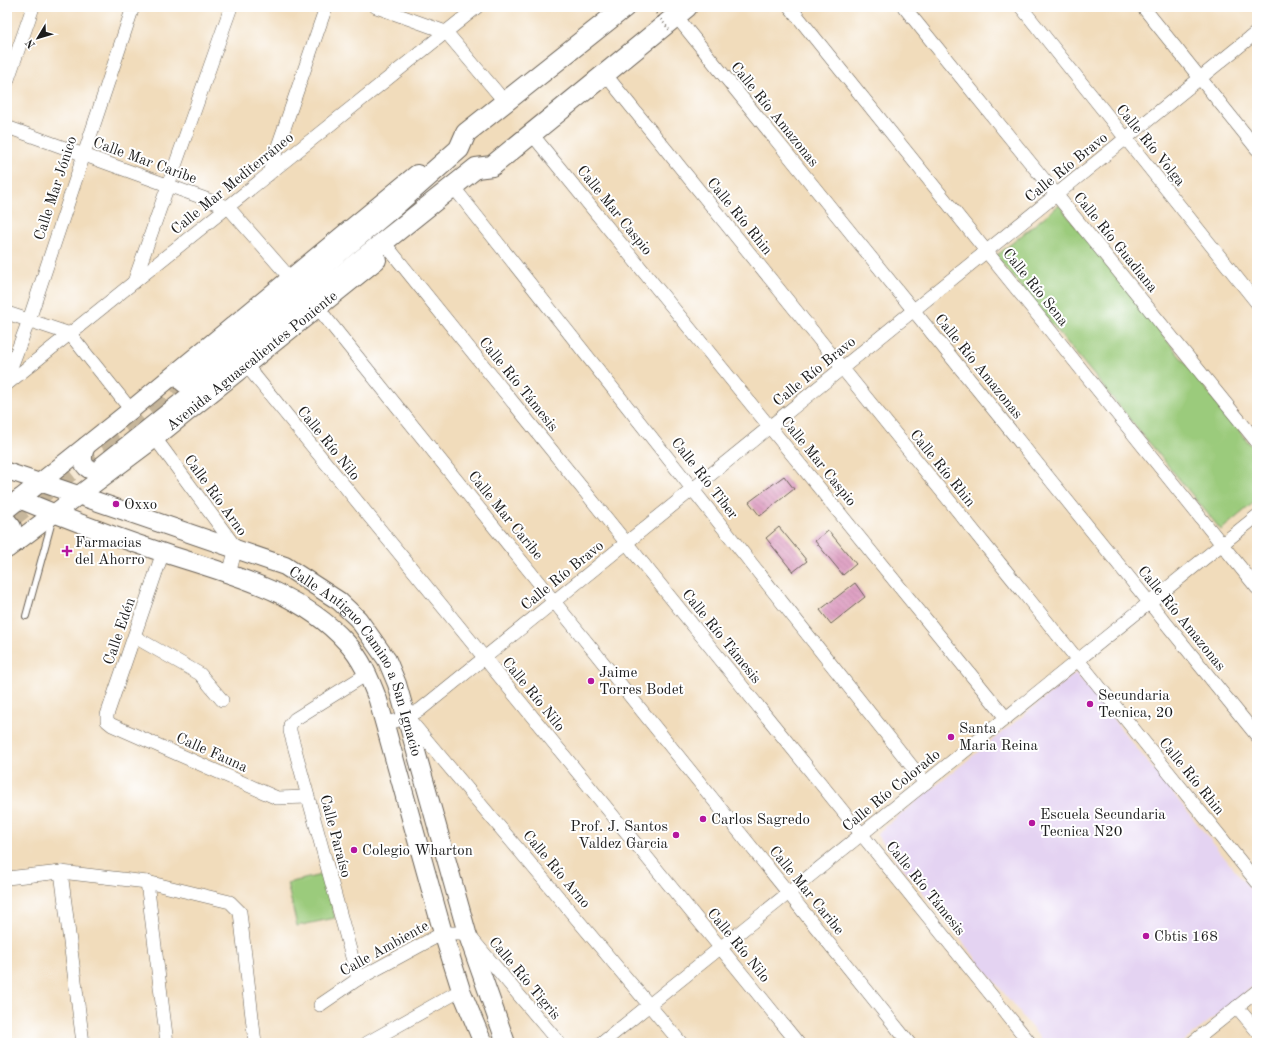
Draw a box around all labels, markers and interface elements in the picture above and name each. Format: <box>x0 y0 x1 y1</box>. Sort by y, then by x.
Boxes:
north arrow <box>18 18 58 58</box>
text: N <box>24 36 38 50</box>
street label: Calle Río Amazonas <box>727 60 821 170</box>
street label: Calle Río Volga <box>1112 102 1188 190</box>
street label: Calle Mar Mediterráneo <box>169 130 297 238</box>
street label: Calle Río Bravo <box>1023 130 1111 206</box>
street label: Calle Mar Jónico <box>33 134 80 242</box>
street label: Calle Mar Caribe <box>91 136 198 187</box>
street label: Calle Mar Caspio <box>573 163 654 258</box>
street label: Calle Río Rhin <box>703 176 774 258</box>
street label: Calle Río Guadiana <box>1070 190 1160 296</box>
street label: Calle Río Sena <box>999 246 1071 330</box>
street label: Avenida Aguascalientes Poniente <box>164 289 341 434</box>
street label: Calle Río Amazonas <box>931 312 1025 422</box>
street label: Calle Río Bravo <box>771 334 859 410</box>
street label: Calle Río Támesis <box>475 335 560 435</box>
street label: Calle Río Nilo <box>294 404 362 484</box>
street label: Calle Mar Caspio <box>777 414 858 509</box>
street label: Calle Río Rhin <box>906 428 977 510</box>
street label: Calle Río Tiber <box>668 435 740 522</box>
street label: Calle Río Arno <box>180 453 249 539</box>
street label: Calle Mar Caribe <box>465 469 545 563</box>
place label: Oxxo <box>124 498 157 513</box>
marker: Oxxo <box>111 499 121 509</box>
place label: Farmacias del Ahorro <box>75 536 145 568</box>
street label: Calle Río Bravo <box>519 538 607 614</box>
marker: Farmacias del Ahorro <box>62 546 72 556</box>
street label: Calle Río Amazonas <box>1134 564 1228 674</box>
street label: Calle Antiguo Camino a San Ignacio <box>286 565 423 758</box>
street label: Calle Río Támesis <box>678 587 763 687</box>
street label: Calle Edén <box>102 596 139 667</box>
street label: Calle Río Nilo <box>499 655 567 735</box>
place label: Jaime Torres Bodet <box>599 666 684 698</box>
marker: Jaime Torres Bodet <box>586 676 596 686</box>
place label: Secundaria Tecnica, 20 <box>1098 689 1173 721</box>
marker: Secundaria Tecnica, 20 <box>1085 699 1095 709</box>
place label: Santa Maria Reina <box>959 722 1039 754</box>
street label: Calle Fauna <box>173 731 250 776</box>
marker: Santa Maria Reina <box>946 732 956 742</box>
street label: Calle Río Rhin <box>1155 736 1226 818</box>
street label: Calle Río Colorado <box>840 747 944 835</box>
street label: Calle Paraíso <box>316 793 353 879</box>
place label: Escuela Secundaria Tecnica N20 <box>1040 808 1166 840</box>
place label: Carlos Sagredo <box>711 813 810 828</box>
marker: Carlos Sagredo <box>698 814 708 824</box>
marker: Escuela Secundaria Tecnica N20 <box>1027 818 1037 828</box>
place label: Prof. J. Santos Valdez Garcia <box>570 820 669 852</box>
street label: Calle Río Arno <box>519 828 593 912</box>
marker: Prof. J. Santos Valdez Garcia <box>671 830 681 840</box>
street label: Calle Río Támesis <box>882 839 967 939</box>
place label: Colegio Wharton <box>362 844 473 859</box>
street label: Calle Mar Caribe <box>766 844 846 938</box>
marker: Colegio Wharton <box>349 845 359 855</box>
street label: Calle Río Nilo <box>704 906 772 986</box>
street label: Calle Ambiente <box>338 919 432 980</box>
place label: Cbtis 168 <box>1154 930 1218 945</box>
marker: Cbtis 168 <box>1141 931 1151 941</box>
street label: Calle Río Tigris <box>485 935 563 1023</box>

